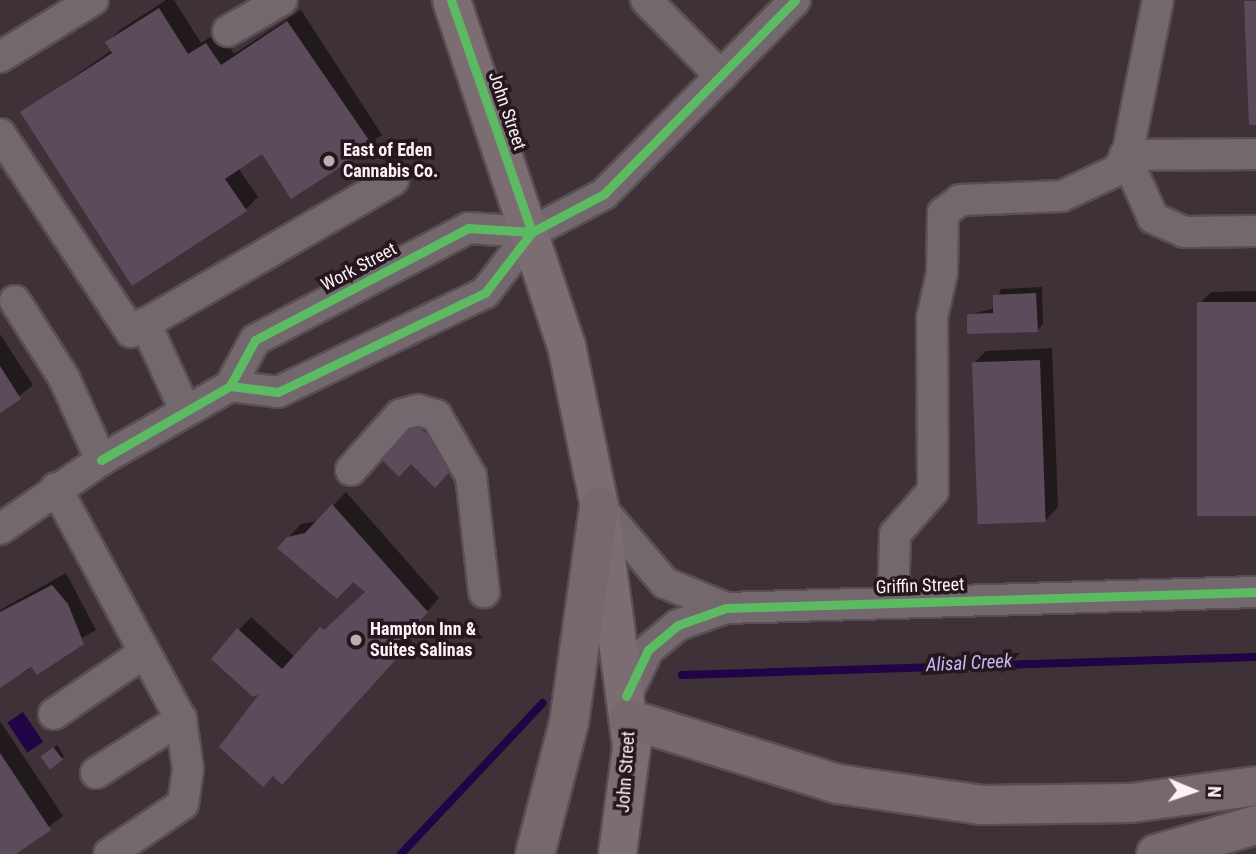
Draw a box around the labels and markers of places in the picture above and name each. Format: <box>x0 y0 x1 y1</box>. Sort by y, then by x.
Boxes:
place label: East of Eden Cannabis Co. <box>343 140 438 182</box>
marker: East of Eden Cannabis Co. <box>321 153 337 169</box>
place label: Hampton Inn & Suites Salinas <box>370 619 476 662</box>
marker: Hampton Inn & Suites Salinas <box>348 632 364 648</box>

